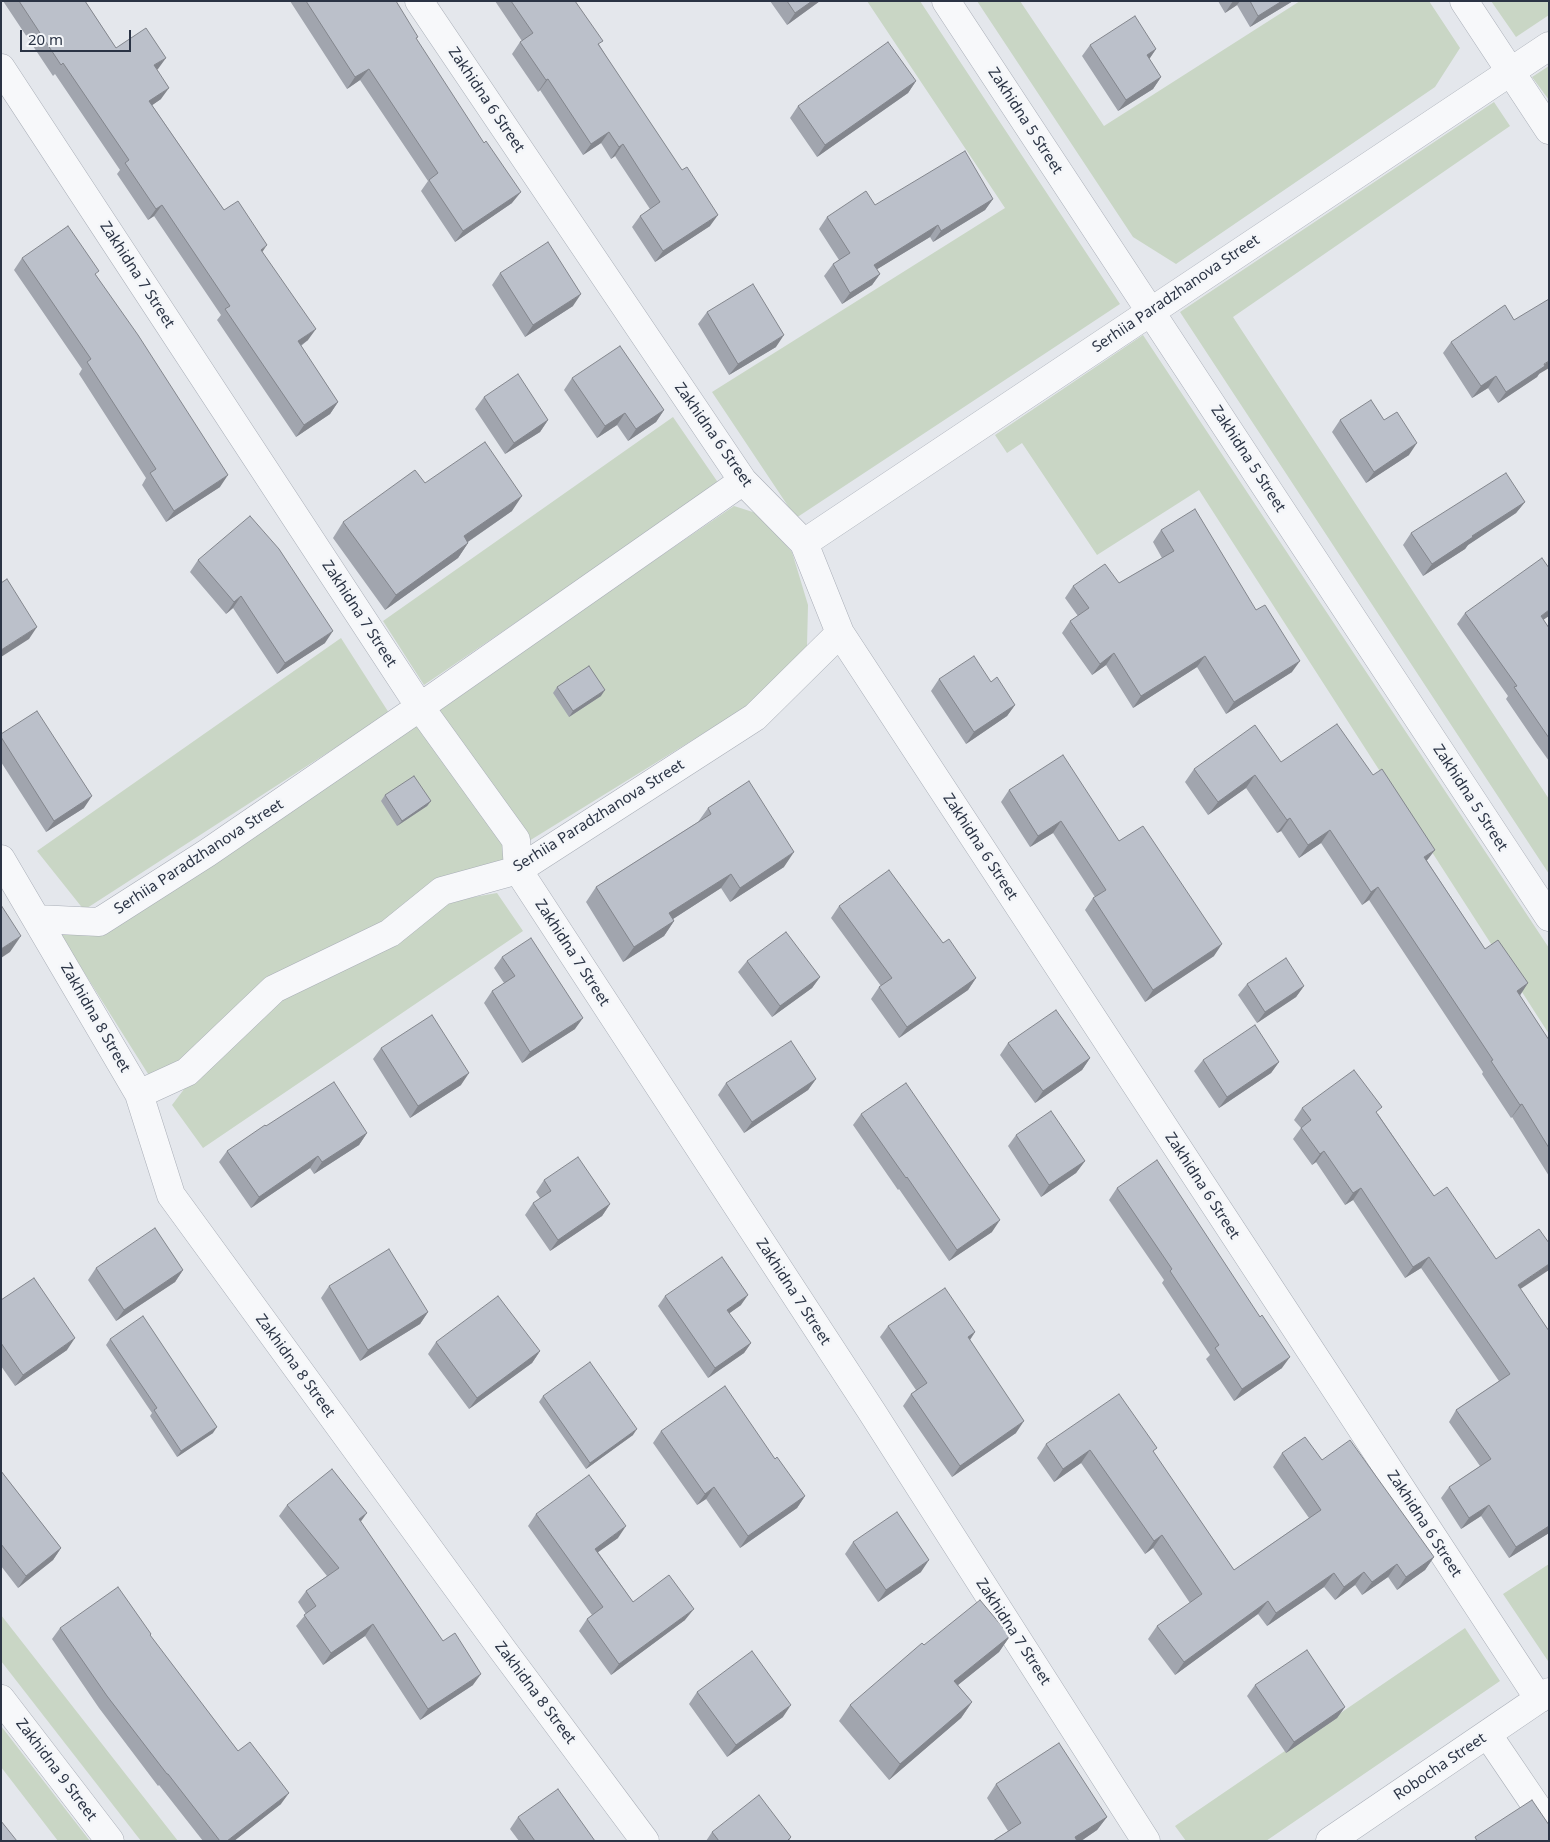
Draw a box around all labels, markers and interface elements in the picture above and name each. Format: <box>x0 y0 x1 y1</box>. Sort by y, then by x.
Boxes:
scale bar <box>22 20 134 52</box>
text: 20 m <box>28 29 63 49</box>
street label: Zakhidna 6 Street <box>444 44 528 156</box>
street label: Zakhidna 5 Street <box>984 64 1066 178</box>
street label: Zakhidna 7 Street <box>96 218 178 332</box>
street label: Serhiia Paradzhanova Street <box>1089 231 1263 357</box>
street label: Zakhidna 6 Street <box>670 379 756 491</box>
street label: Zakhidna 5 Street <box>1207 402 1289 516</box>
street label: Zakhidna 7 Street <box>318 557 400 671</box>
street label: Zakhidna 5 Street <box>1429 741 1511 855</box>
street label: Serhiia Paradzhanova Street <box>510 756 688 876</box>
street label: Zakhidna 6 Street <box>939 790 1021 904</box>
street label: Serhiia Paradzhanova Street <box>111 796 287 918</box>
street label: Zakhidna 7 Street <box>531 896 613 1010</box>
street label: Zakhidna 8 Street <box>56 960 134 1076</box>
street label: Zakhidna 6 Street <box>1161 1129 1243 1243</box>
street label: Zakhidna 7 Street <box>752 1235 834 1349</box>
street label: Zakhidna 8 Street <box>251 1311 339 1421</box>
street label: Zakhidna 6 Street <box>1383 1467 1465 1581</box>
street label: Zakhidna 7 Street <box>972 1575 1054 1689</box>
street label: Zakhidna 8 Street <box>491 1638 579 1748</box>
street label: Zakhidna 9 Street <box>12 1715 100 1825</box>
street label: Robocha Street <box>1390 1730 1490 1804</box>

